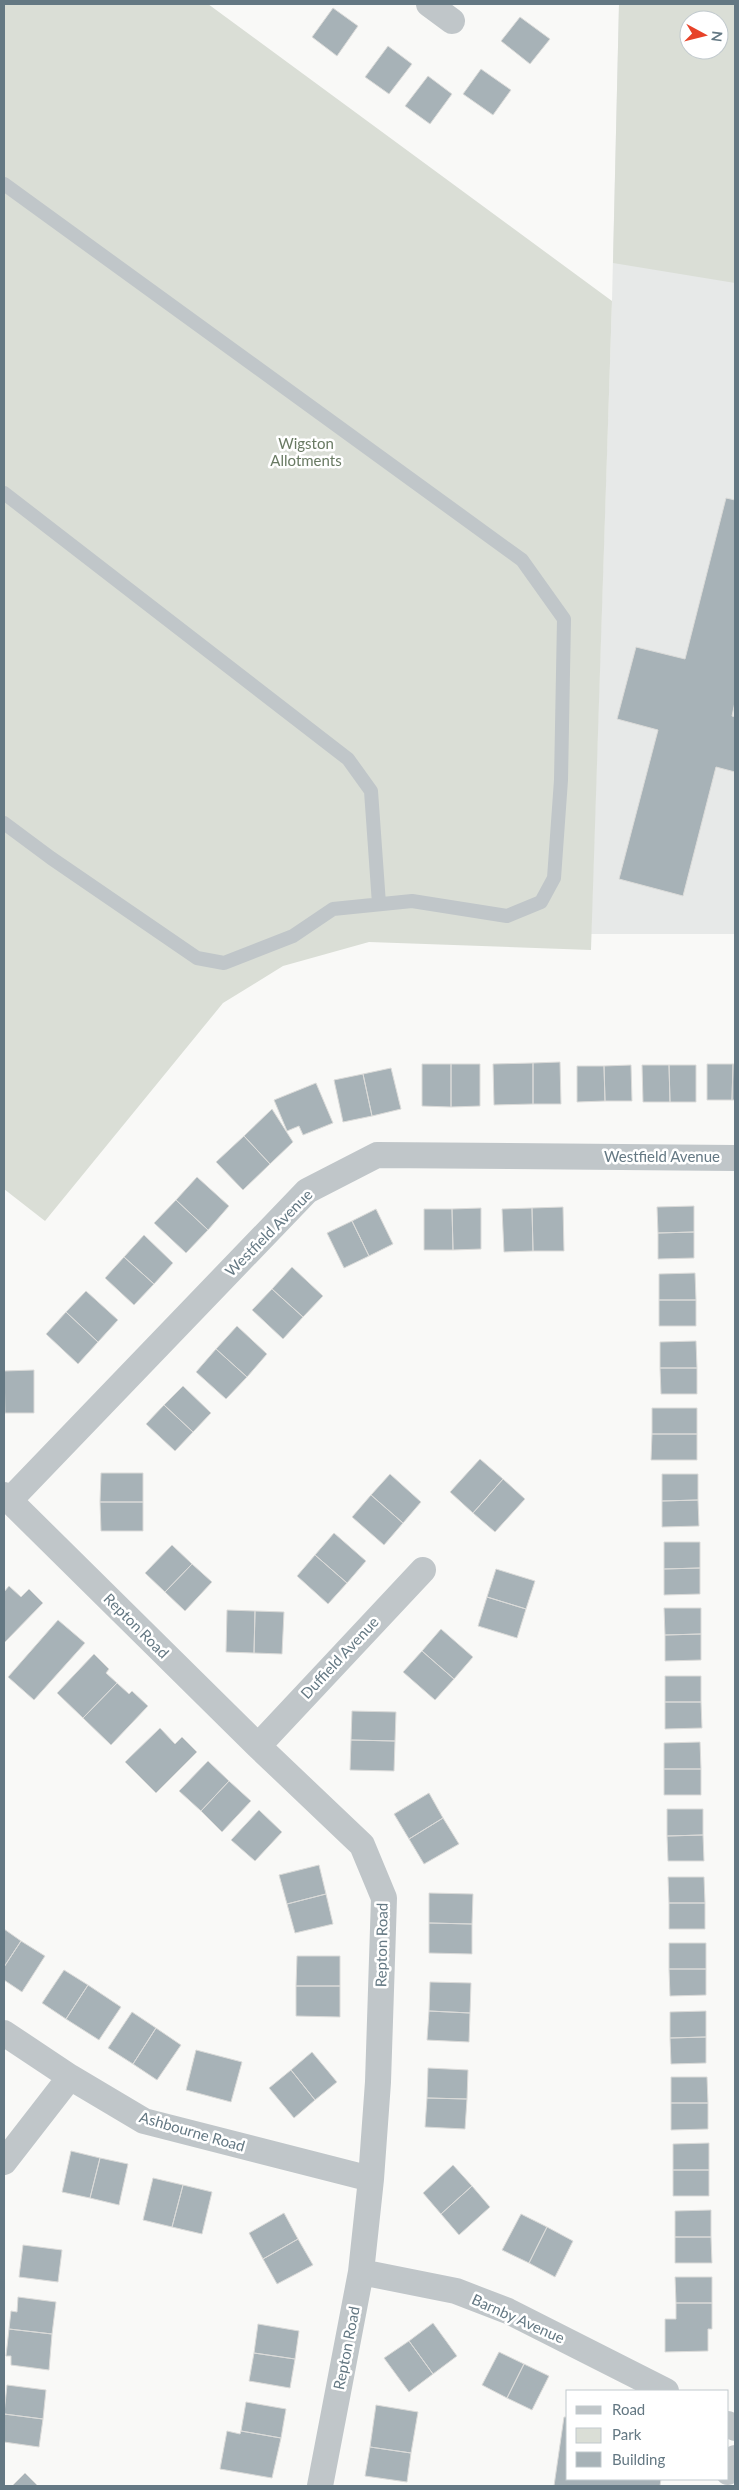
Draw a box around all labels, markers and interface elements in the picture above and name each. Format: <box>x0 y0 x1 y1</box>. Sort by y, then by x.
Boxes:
north arrow <box>679 10 729 60</box>
text: N <box>708 30 726 43</box>
park label: Wigston Allotments <box>270 434 342 469</box>
street label: Westfield Avenue <box>604 1147 720 1165</box>
street label: Westfield Avenue <box>221 1185 316 1280</box>
street label: Repton Road <box>100 1589 173 1662</box>
street label: Duffield Avenue <box>297 1612 382 1702</box>
street label: Repton Road <box>371 1903 391 1987</box>
street label: Ashbourne Road <box>137 2107 247 2155</box>
street label: Barnby Avenue <box>469 2290 568 2347</box>
street label: Repton Road <box>329 2305 363 2391</box>
legend <box>566 2390 729 2480</box>
text: Road <box>612 2400 645 2418</box>
text: Park <box>612 2425 642 2443</box>
text: Building <box>612 2450 665 2468</box>

